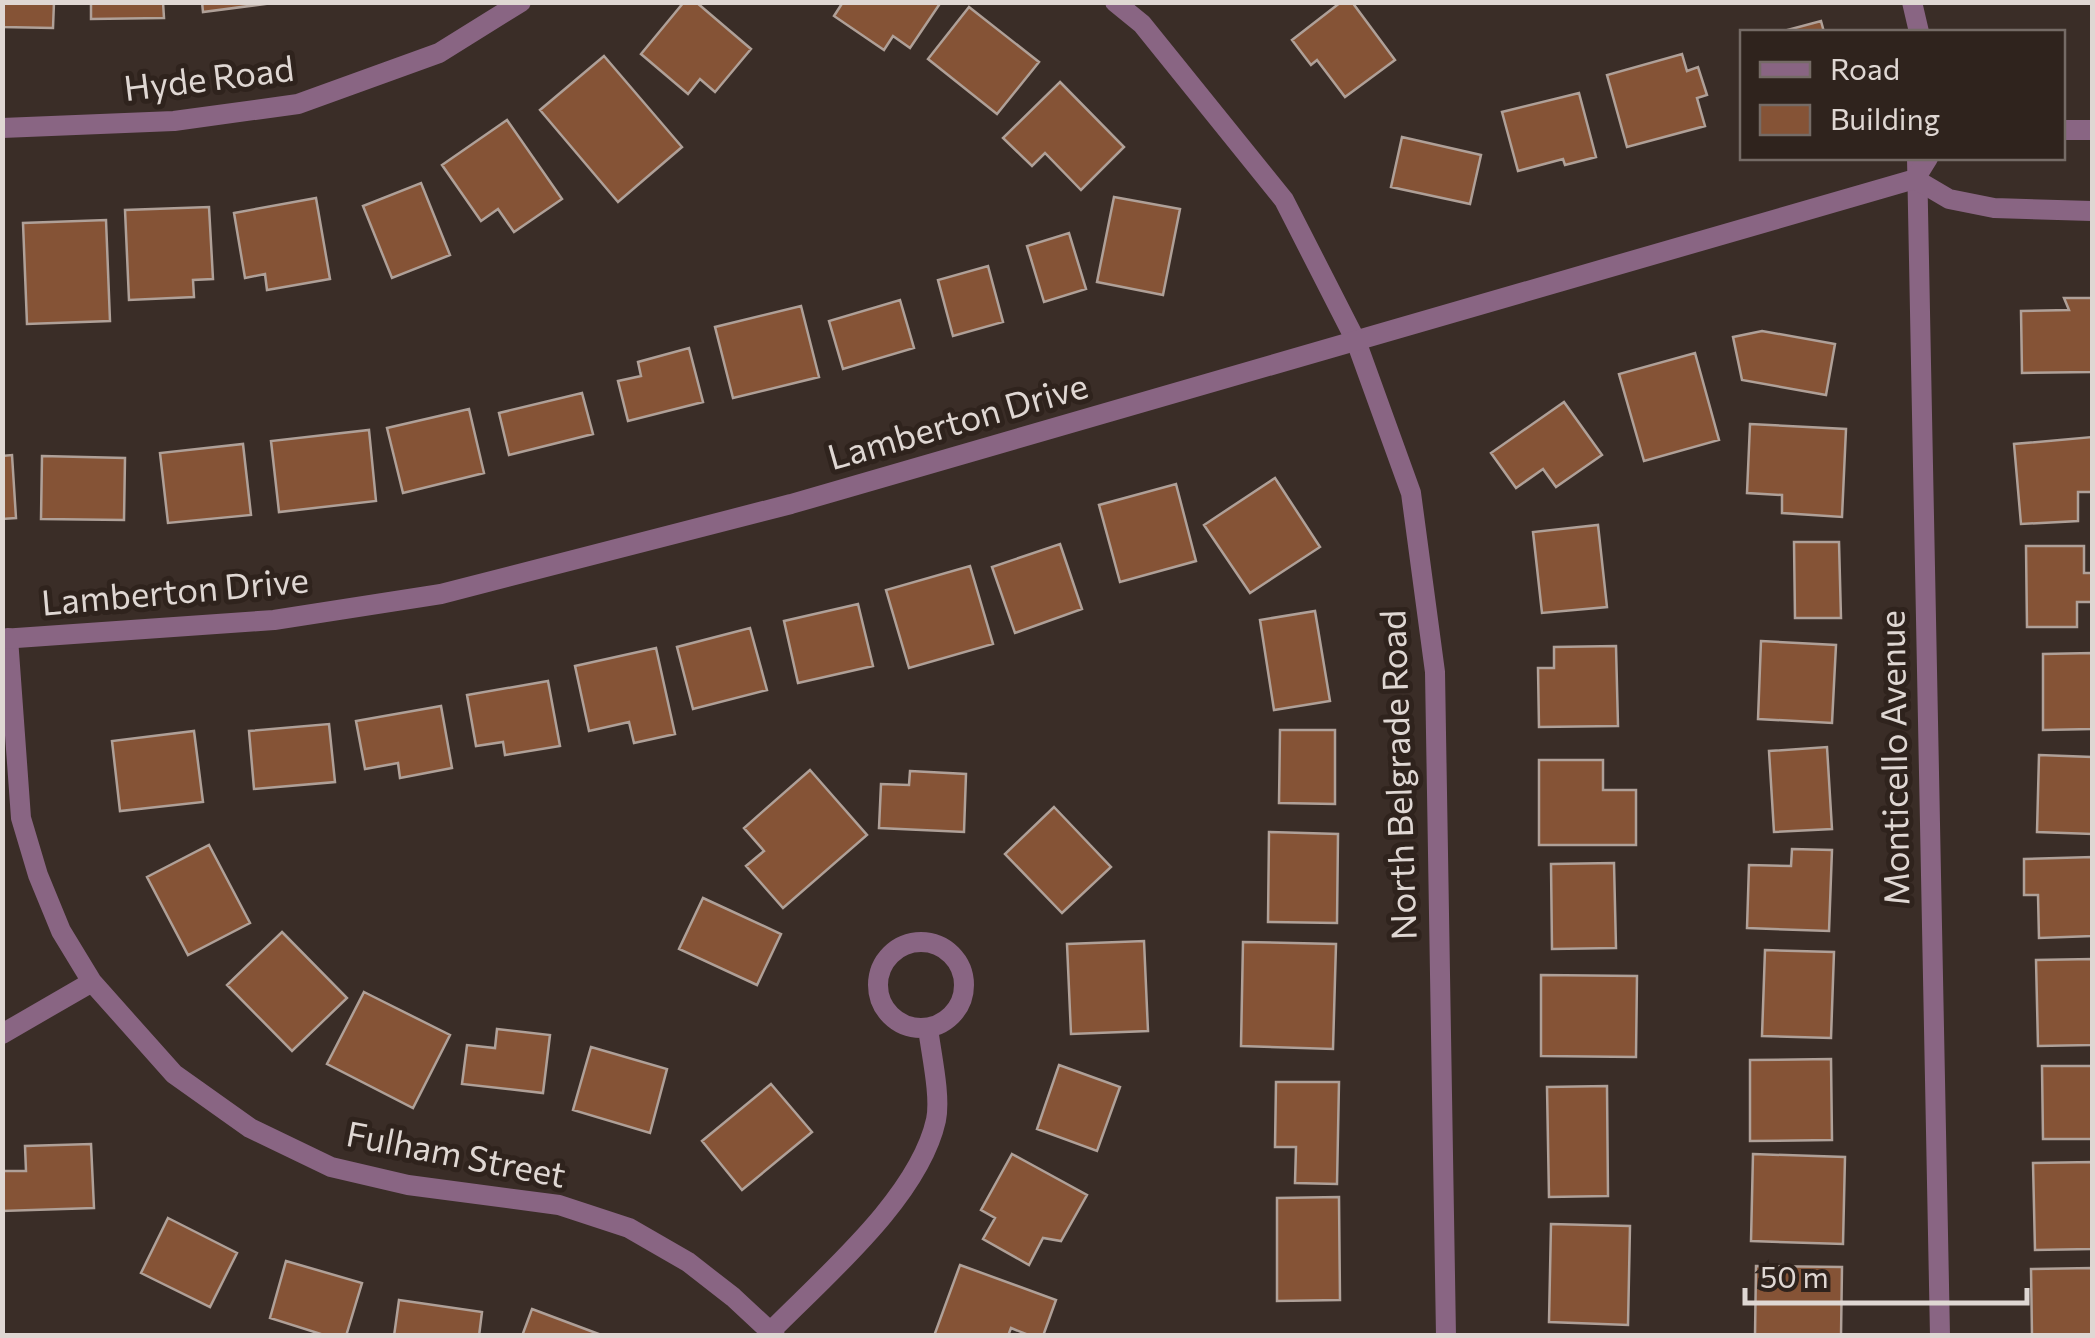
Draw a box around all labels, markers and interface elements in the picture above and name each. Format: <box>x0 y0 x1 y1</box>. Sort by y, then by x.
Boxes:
legend <box>1740 30 2065 160</box>
street label: Hyde Road <box>121 45 296 108</box>
text: Road <box>1830 49 1900 86</box>
text: Building <box>1830 99 1940 136</box>
street label: Lamberton Drive <box>822 362 1092 477</box>
street label: Lamberton Drive <box>39 556 310 623</box>
street label: North Belgrade Road <box>1369 609 1424 941</box>
street label: Monticello Avenue <box>1868 610 1917 906</box>
street label: Fulham Street <box>343 1110 570 1195</box>
scale bar <box>1745 1243 2028 1305</box>
text: 50 m <box>1760 1257 1829 1294</box>

